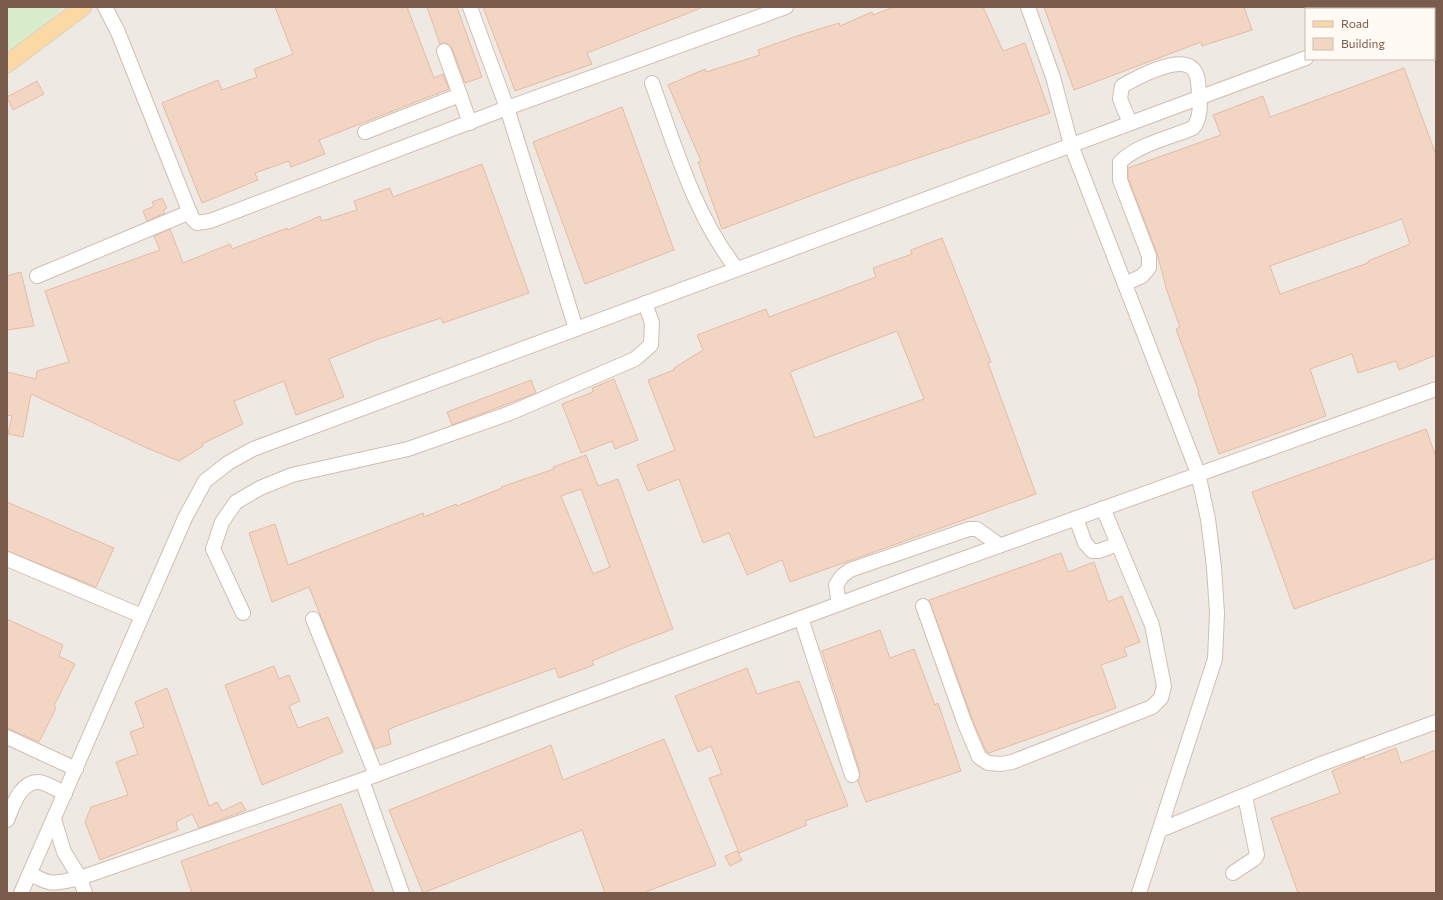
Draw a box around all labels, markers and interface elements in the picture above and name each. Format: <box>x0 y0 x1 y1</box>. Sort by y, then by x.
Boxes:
legend <box>1305 8 1435 60</box>
text: Road <box>1341 16 1369 30</box>
text: Building <box>1341 36 1385 50</box>

